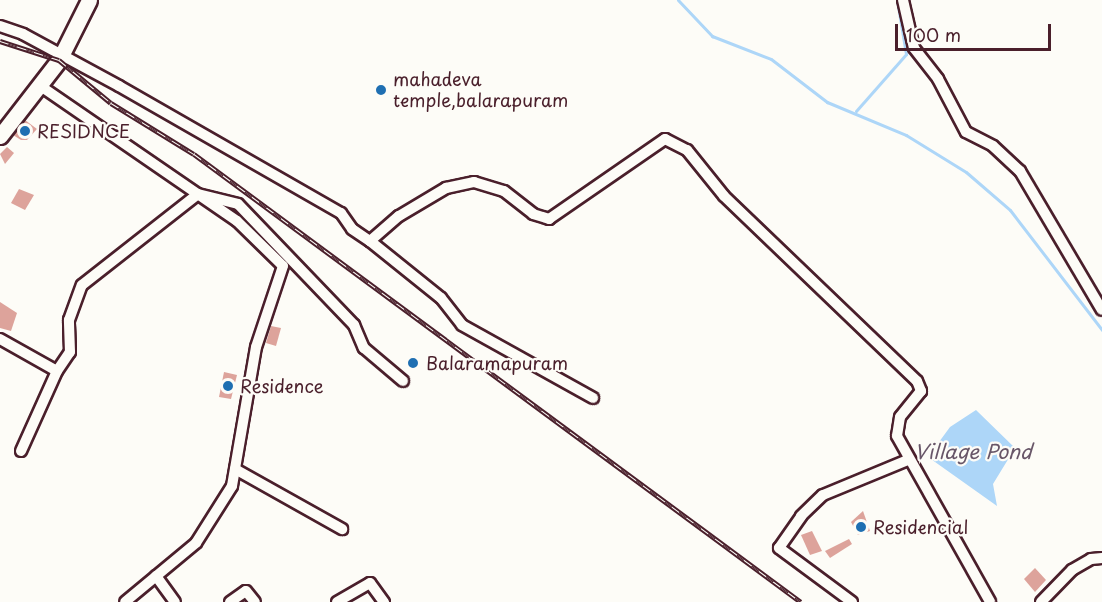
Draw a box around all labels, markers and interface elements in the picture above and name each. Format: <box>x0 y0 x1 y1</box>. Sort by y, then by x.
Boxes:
scale bar <box>898 12 1054 50</box>
text: 100 m <box>906 21 961 48</box>
place label: mahadeva temple,balarapuram <box>393 69 568 112</box>
marker: mahadeva temple,balarapuram <box>374 83 388 97</box>
place label: RESIDNCE <box>37 120 130 142</box>
marker: RESIDNCE <box>18 124 32 138</box>
place label: Balaramapuram <box>426 352 568 374</box>
marker: Balaramapuram <box>404 354 422 372</box>
place label: Residence <box>240 375 324 397</box>
marker: Residence <box>221 379 235 393</box>
water label: Village Pond <box>915 439 1031 463</box>
place label: Residencial <box>873 516 968 538</box>
marker: Residencial <box>854 520 868 534</box>

